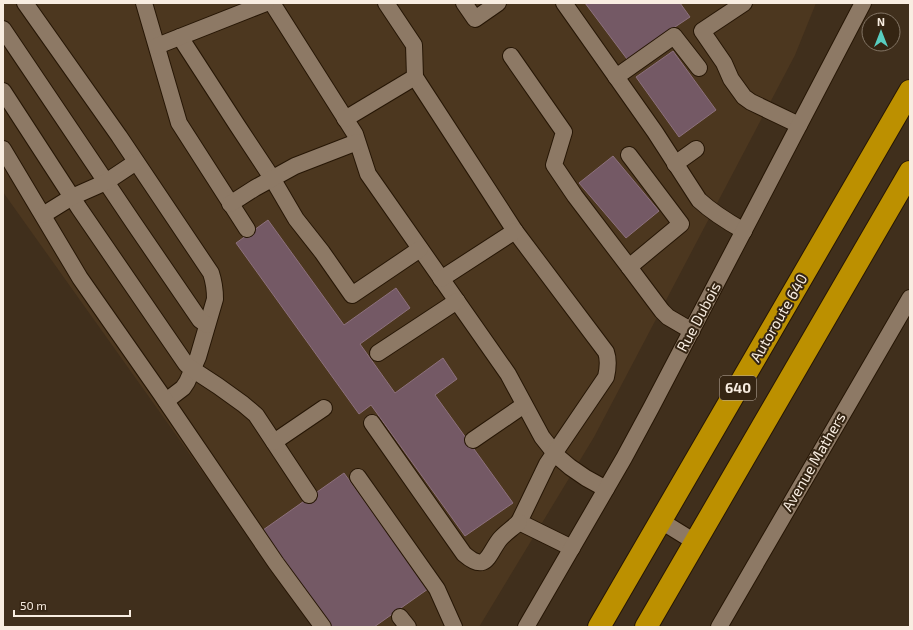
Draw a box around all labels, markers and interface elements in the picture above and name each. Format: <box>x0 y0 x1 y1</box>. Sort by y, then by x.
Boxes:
north arrow <box>861 12 901 52</box>
text: N <box>877 15 885 28</box>
street label: Autoroute 640 <box>746 270 811 365</box>
street label: Rue Dubois <box>672 279 724 354</box>
road number: 640 <box>720 376 756 400</box>
street label: Avenue Mathers <box>778 409 849 514</box>
scale bar <box>14 592 130 618</box>
text: 50 m <box>20 598 47 612</box>

